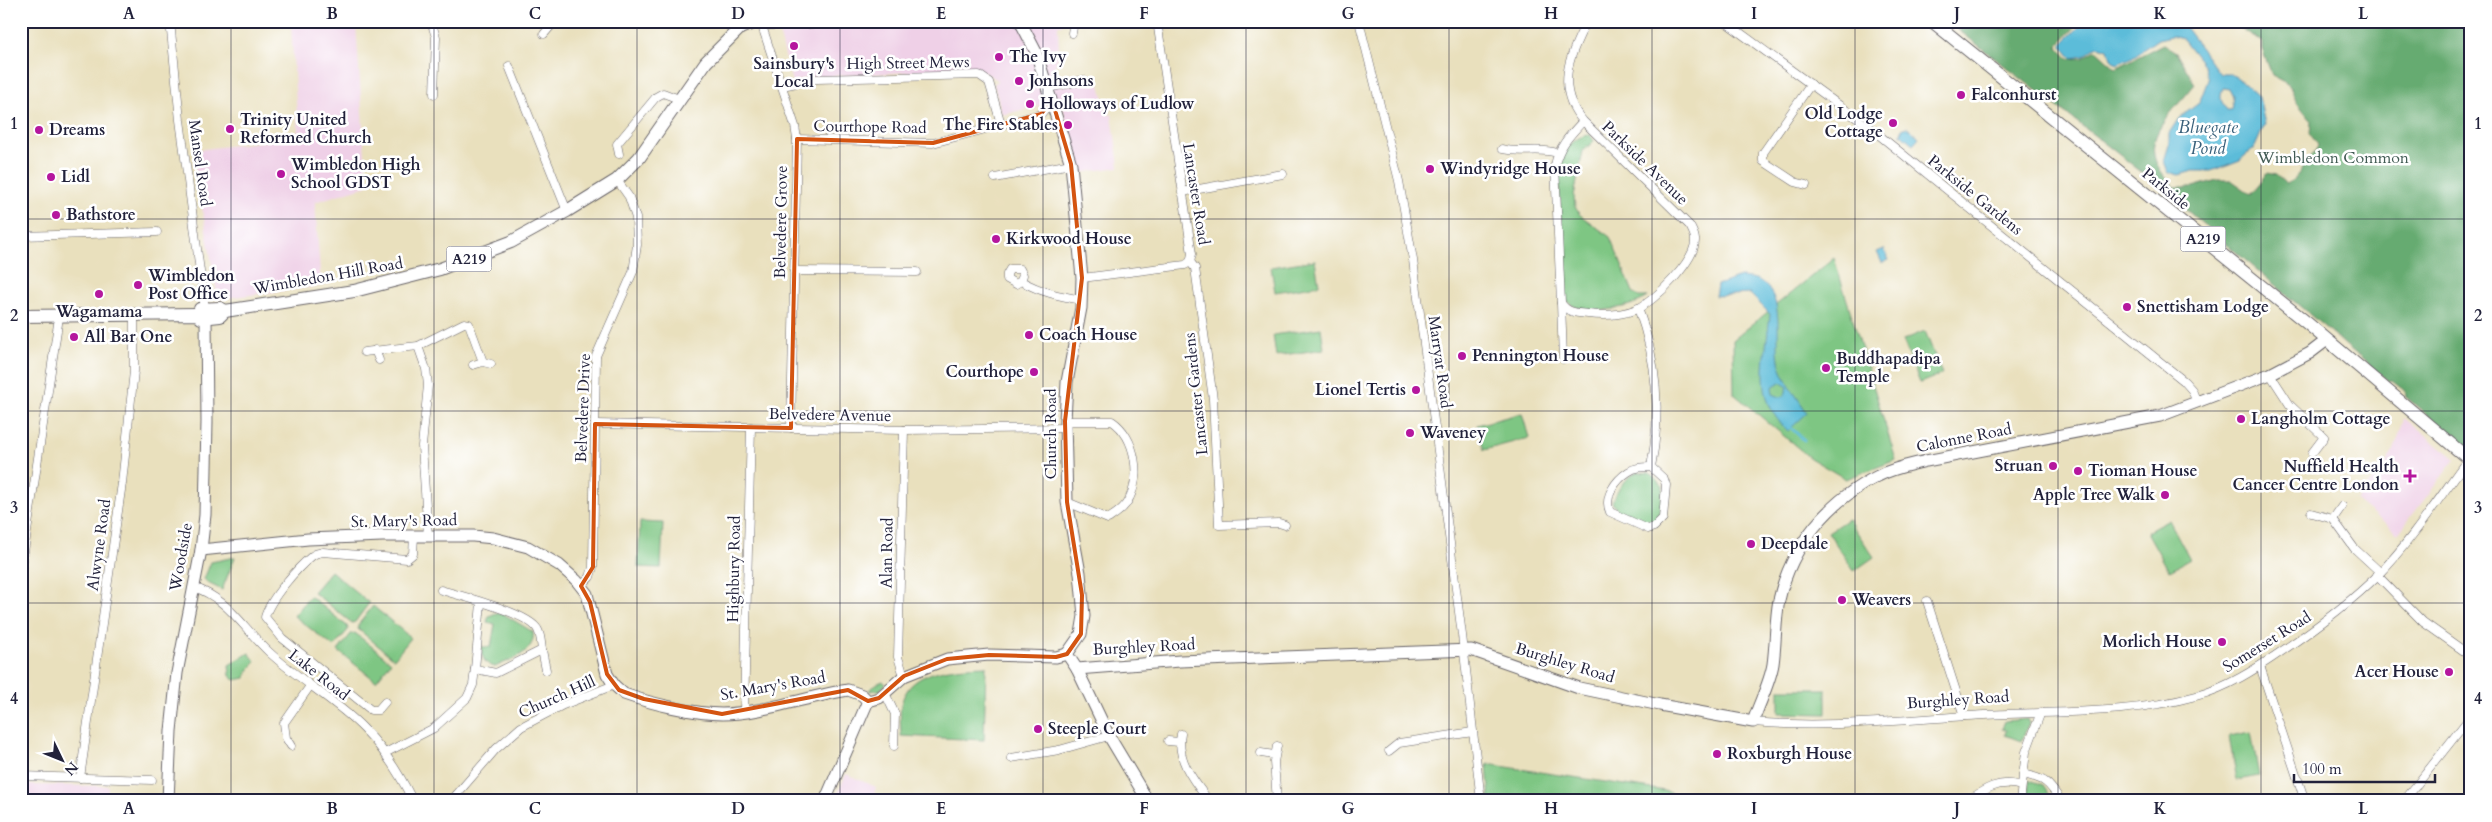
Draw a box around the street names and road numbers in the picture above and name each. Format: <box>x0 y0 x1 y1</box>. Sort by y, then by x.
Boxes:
street label: High Street Mews <box>846 51 970 75</box>
street label: Courthope Road <box>813 115 927 139</box>
street label: Parkside Avenue <box>1597 116 1693 210</box>
street label: Mansel Road <box>183 118 217 208</box>
street label: Lancaster Road <box>1177 141 1215 247</box>
street label: Parkside Gardens <box>1923 150 2027 240</box>
street label: Parkside <box>2137 163 2195 215</box>
street label: Belvedere Grove <box>769 165 793 279</box>
road number: A219 <box>2180 226 2226 252</box>
road number: A219 <box>446 246 492 272</box>
street label: Wimbledon Hill Road <box>250 252 405 300</box>
street label: Marryat Road <box>1423 314 1457 410</box>
street label: Lancaster Gardens <box>1179 332 1213 456</box>
street label: Belvedere Drive <box>570 353 596 463</box>
street label: Church Road <box>1040 388 1062 480</box>
street label: Belvedere Avenue <box>768 403 892 427</box>
street label: Calonne Road <box>1914 418 2014 458</box>
street label: Alwyne Road <box>82 497 116 592</box>
street label: St. Mary's Road <box>351 509 458 533</box>
street label: Highbury Road <box>722 515 746 623</box>
street label: Alan Road <box>875 517 899 589</box>
street label: Woodside <box>164 521 198 594</box>
street label: Somerset Road <box>2219 606 2316 678</box>
street label: Burghley Road <box>1092 633 1196 661</box>
street label: Burghley Road <box>1513 637 1618 689</box>
street label: Lake Road <box>284 644 354 706</box>
street label: St. Mary's Road <box>719 666 828 706</box>
street label: Church Hill <box>515 670 599 724</box>
street label: Burghley Road <box>1906 685 2010 715</box>

